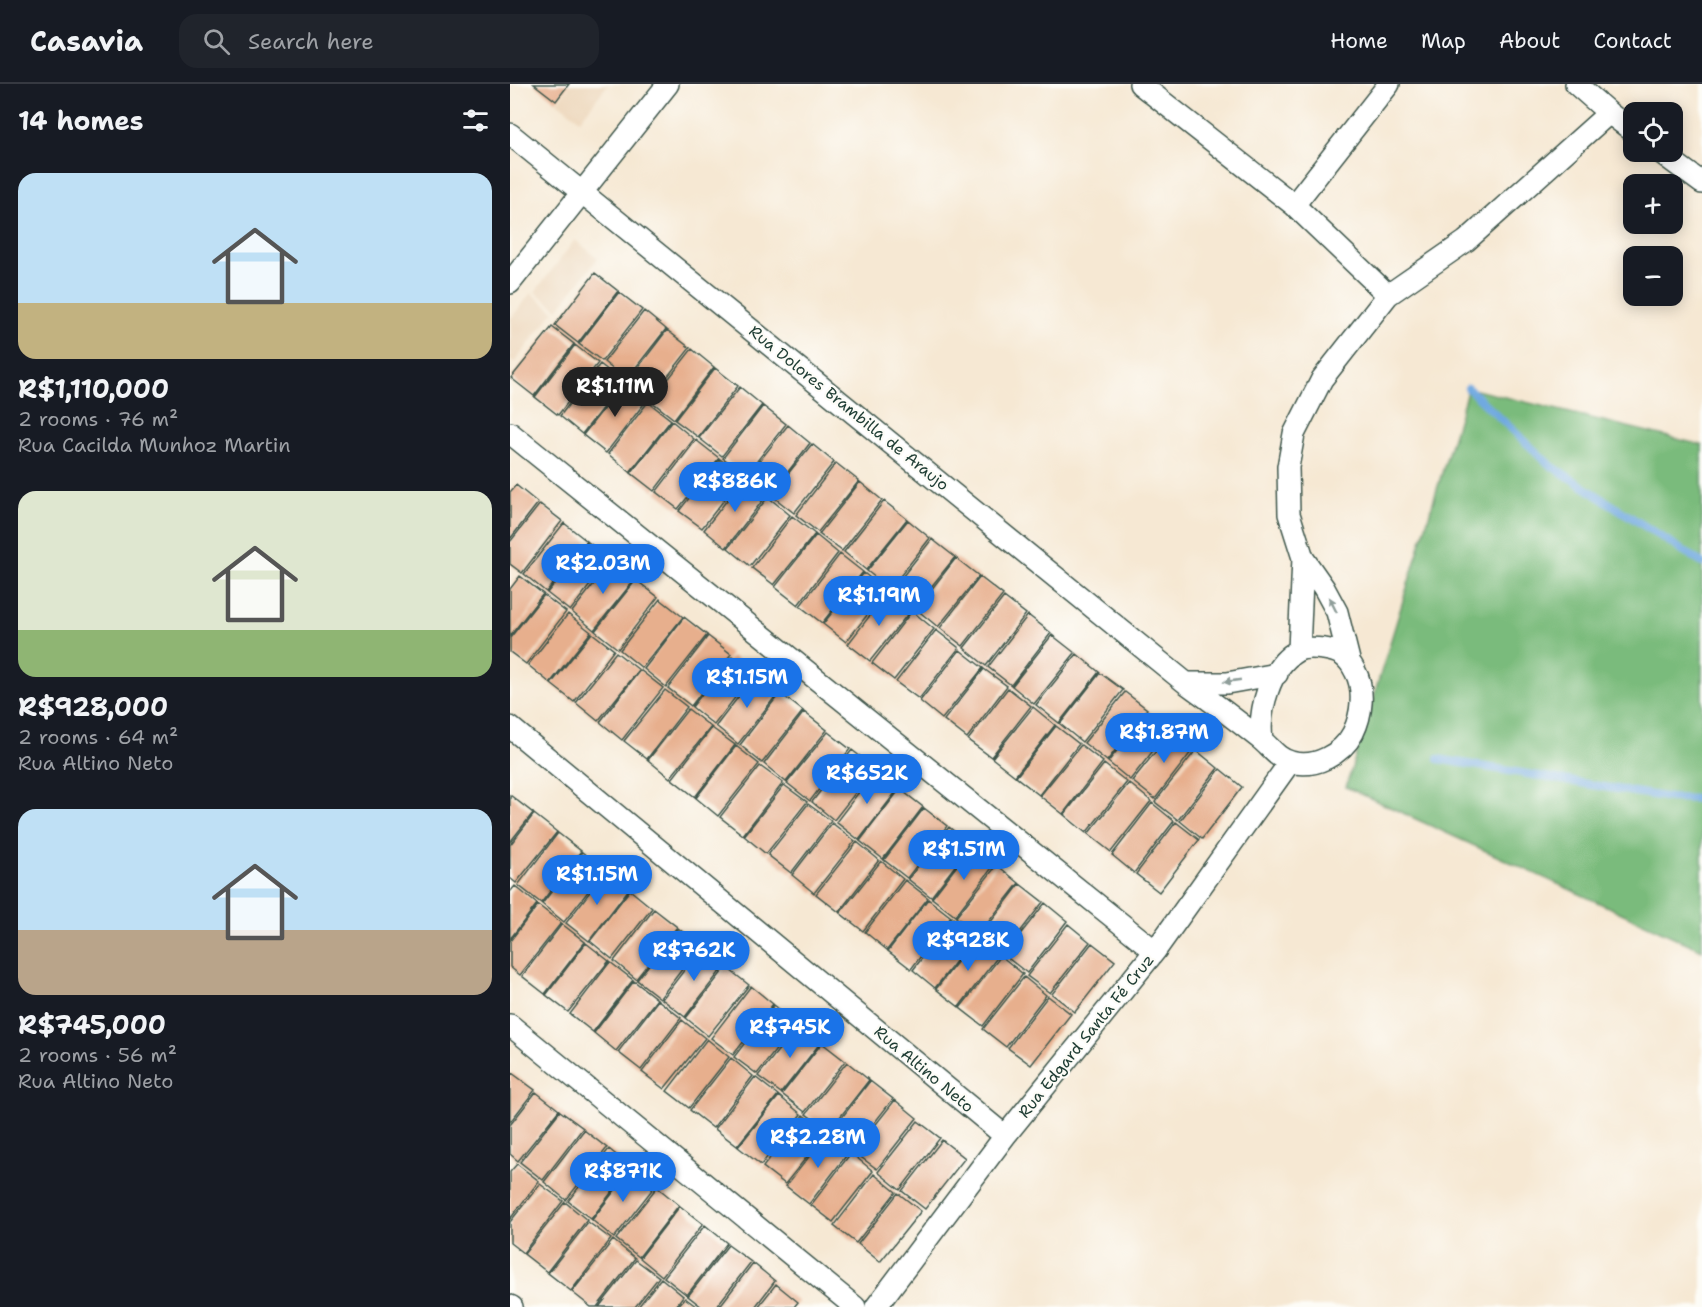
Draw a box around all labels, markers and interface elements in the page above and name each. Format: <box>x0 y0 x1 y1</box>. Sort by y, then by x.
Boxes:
search box <box>179 14 599 68</box>
text: Casavia <box>30 22 143 60</box>
icon: search <box>200 25 233 58</box>
text: Search here <box>248 27 374 56</box>
text: Home <box>1330 27 1388 55</box>
text: Map <box>1421 27 1466 55</box>
text: About <box>1499 27 1560 55</box>
text: Contact <box>1593 27 1672 55</box>
map controls <box>1623 102 1683 306</box>
button: locate <box>1623 102 1683 162</box>
text: 14 homes <box>18 103 144 138</box>
icon: filters <box>459 104 492 137</box>
button: + <box>1623 174 1683 234</box>
icon: home <box>201 212 309 320</box>
button: − <box>1623 246 1683 306</box>
street label: Rua Dolores Brambilla de Araujo <box>745 321 953 495</box>
pin: R$1.11M <box>560 367 670 418</box>
text: R$1,110,000 <box>18 371 169 406</box>
text: R$1.11M <box>576 373 654 399</box>
text: 2 rooms · 76 m² <box>18 406 178 432</box>
text: Rua Cacilda Munhoz Martin <box>18 432 290 458</box>
pin: R$886K <box>686 462 784 513</box>
text: R$886K <box>693 468 777 494</box>
icon: home <box>201 530 309 638</box>
pin: R$2.03M <box>548 544 658 595</box>
text: R$2.03M <box>555 550 651 576</box>
pin: R$1.19M <box>824 576 934 627</box>
text: R$1.19M <box>837 582 921 608</box>
one-way arrow <box>1328 597 1338 614</box>
pin: R$1.15M <box>692 658 802 709</box>
text: R$1.15M <box>706 664 788 690</box>
one-way arrow <box>1222 677 1241 686</box>
text: R$928,000 <box>18 689 168 724</box>
pin: R$1.87M <box>1109 713 1219 764</box>
text: R$1.87M <box>1119 719 1209 745</box>
text: 2 rooms · 64 m² <box>18 724 178 750</box>
text: Rua Altino Neto <box>18 750 173 776</box>
pin: R$652K <box>818 754 916 805</box>
text: R$652K <box>826 760 908 786</box>
pin: R$1.51M <box>909 830 1019 881</box>
text: R$1.51M <box>922 836 1006 862</box>
icon: home <box>201 848 309 956</box>
pin: R$1.15M <box>542 855 652 906</box>
text: R$1.15M <box>556 861 638 887</box>
pin: R$928K <box>919 921 1017 972</box>
text: R$928K <box>927 927 1009 953</box>
pin: R$762K <box>645 931 743 982</box>
text: R$762K <box>653 937 735 963</box>
street label: Rua Edgard Santa Fé Cruz <box>1013 950 1159 1122</box>
text: R$745,000 <box>18 1007 166 1042</box>
pin: R$745K <box>741 1008 839 1059</box>
text: R$745K <box>749 1014 831 1040</box>
street label: Rua Altino Neto <box>870 1021 978 1117</box>
text: 2 rooms · 56 m² <box>18 1042 177 1068</box>
text: Rua Altino Neto <box>18 1068 173 1094</box>
pin: R$2.28M <box>763 1118 873 1169</box>
text: R$2.28M <box>770 1124 866 1150</box>
pin: R$871K <box>574 1152 672 1203</box>
text: R$871K <box>584 1158 662 1184</box>

